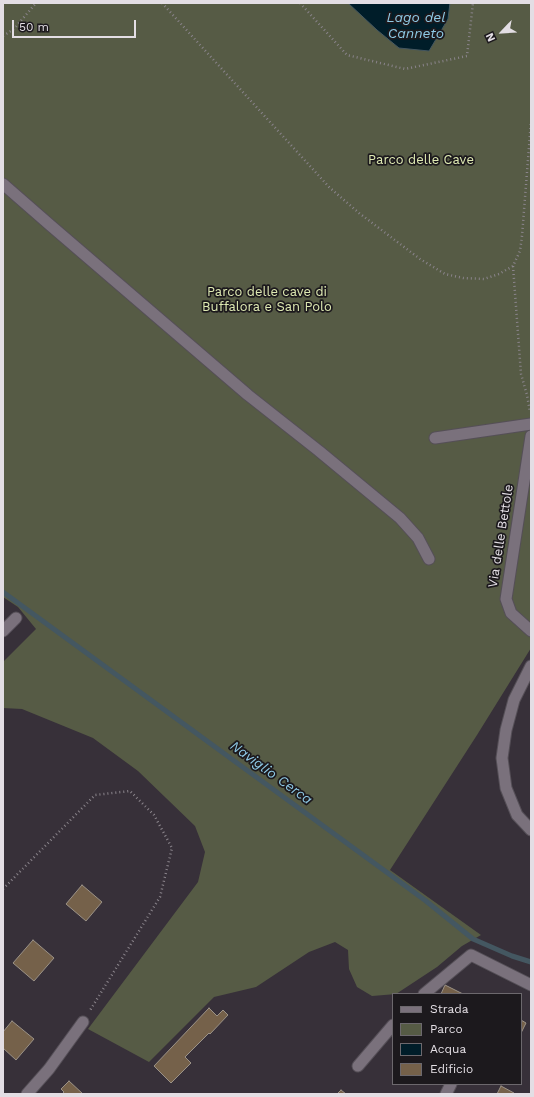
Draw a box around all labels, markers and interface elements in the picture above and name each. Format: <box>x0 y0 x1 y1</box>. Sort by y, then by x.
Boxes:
water label: Lago del Canneto <box>386 10 446 42</box>
scale bar <box>14 12 138 38</box>
north arrow <box>482 12 522 52</box>
text: 50 m <box>19 20 49 34</box>
text: N <box>483 31 498 44</box>
park label: Parco delle Cave <box>368 152 474 168</box>
park label: Parco delle cave di Buffalora e San Polo <box>202 284 332 315</box>
street label: Via delle Bettole <box>485 483 517 589</box>
water label: Naviglio Cerca <box>227 738 315 808</box>
legend <box>392 993 522 1085</box>
text: Strada <box>430 1002 469 1016</box>
text: Parco <box>430 1022 463 1036</box>
text: Acqua <box>430 1042 466 1056</box>
text: Edificio <box>430 1062 473 1076</box>

